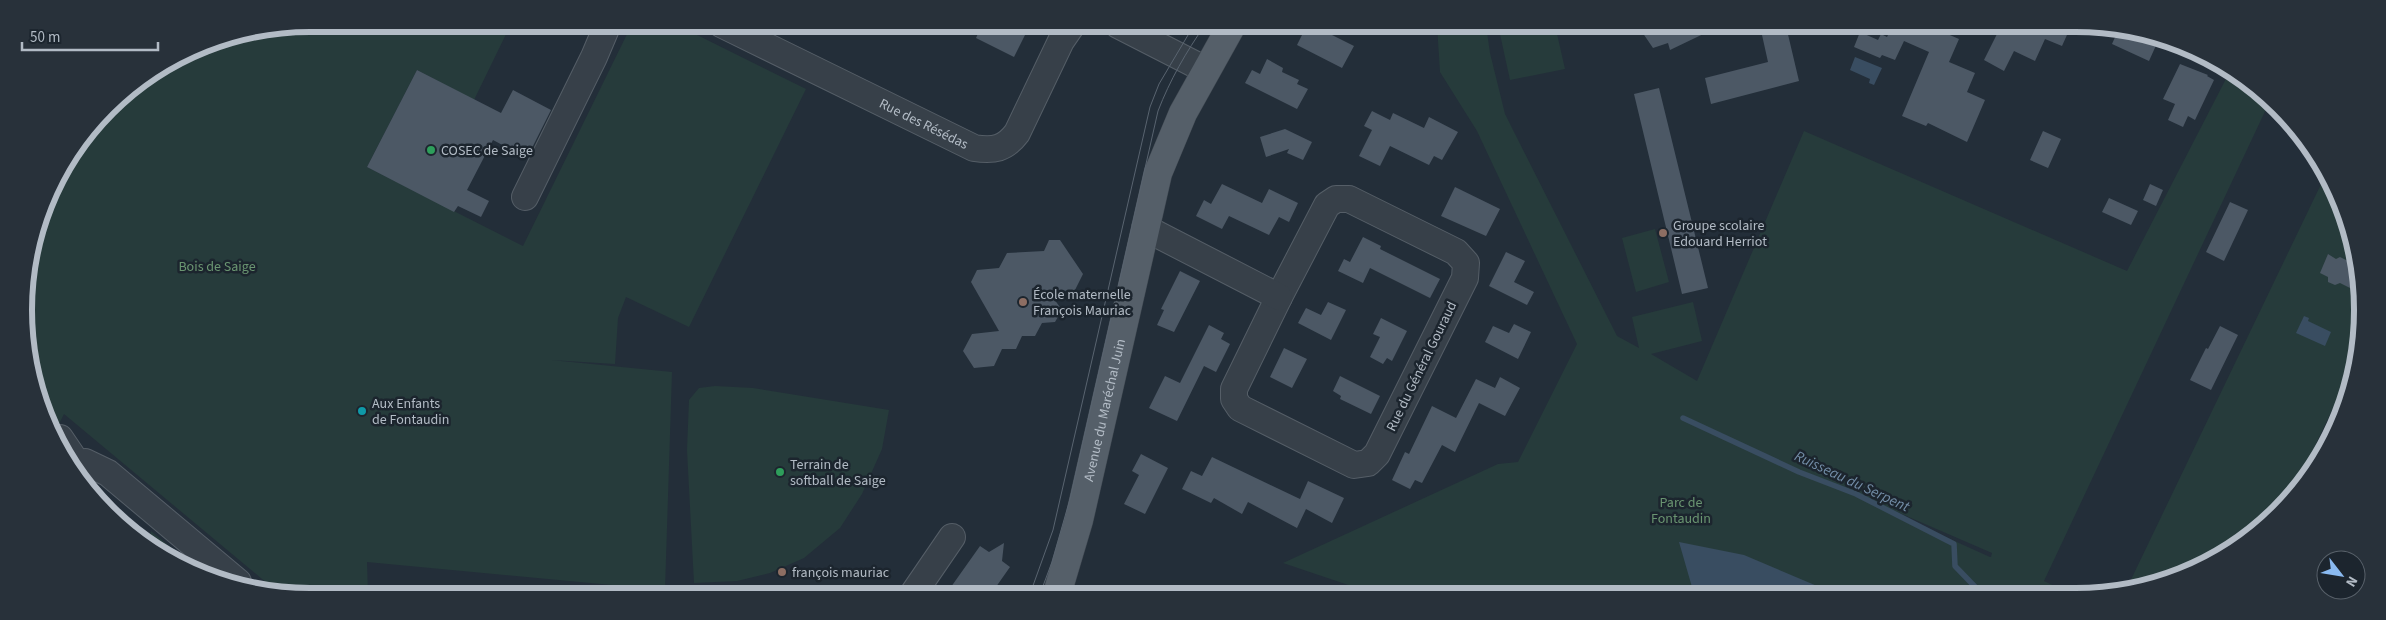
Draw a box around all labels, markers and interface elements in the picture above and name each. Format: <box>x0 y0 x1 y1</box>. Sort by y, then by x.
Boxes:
scale bar <box>22 20 159 52</box>
text: 50 m <box>30 27 60 48</box>
street label: Rue des Résédas <box>875 94 972 155</box>
place label: COSEC de Saige <box>441 141 533 161</box>
marker: COSEC de Saige <box>425 144 437 156</box>
place label: Groupe scolaire Edouard Herriot <box>1673 216 1767 252</box>
marker: Groupe scolaire Edouard Herriot <box>1657 227 1669 239</box>
park label: Bois de Saige <box>178 257 256 277</box>
place label: École maternelle François Mauriac <box>1033 285 1132 321</box>
marker: École maternelle François Mauriac <box>1017 296 1029 308</box>
street label: Rue du Général Gouraud <box>1382 298 1462 435</box>
street label: Avenue du Maréchal Juin <box>1079 337 1131 484</box>
place label: Aux Enfants de Fontaudin <box>372 394 449 430</box>
marker: Aux Enfants de Fontaudin <box>356 405 368 417</box>
water label: Ruisseau du Serpent <box>1791 446 1914 518</box>
place label: Terrain de softball de Saige <box>790 455 886 491</box>
marker: Terrain de softball de Saige <box>774 466 786 478</box>
park label: Parc de Fontaudin <box>1651 493 1711 529</box>
north arrow <box>2316 550 2366 600</box>
place label: françois mauriac <box>792 563 890 583</box>
marker: françois mauriac <box>776 566 788 578</box>
text: N <box>2340 572 2362 590</box>

